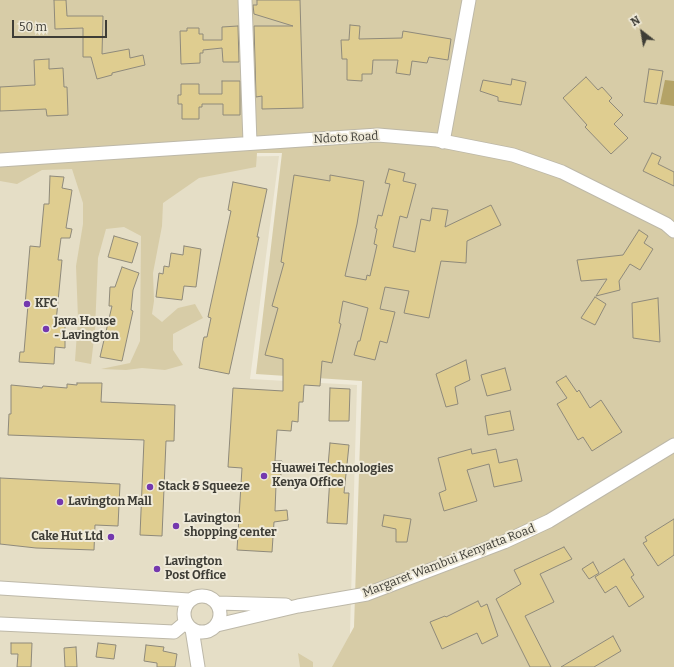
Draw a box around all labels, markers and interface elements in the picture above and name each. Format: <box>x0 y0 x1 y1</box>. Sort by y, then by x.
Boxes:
scale bar <box>14 12 109 38</box>
north arrow <box>622 12 662 52</box>
text: N <box>629 14 643 29</box>
text: 50 m <box>19 20 47 34</box>
street label: Ndoto Road <box>313 129 379 147</box>
place label: KFC <box>35 297 57 311</box>
marker: KFC <box>22 299 32 309</box>
place label: Java House - Lavington <box>54 315 119 343</box>
marker: Java House - Lavington <box>41 324 51 334</box>
place label: Huawei Technologies Kenya Office <box>272 462 393 490</box>
marker: Huawei Technologies Kenya Office <box>259 471 269 481</box>
place label: Stack & Squeeze <box>158 480 250 494</box>
marker: Stack & Squeeze <box>145 482 155 492</box>
place label: Lavington Mall <box>68 495 152 509</box>
marker: Lavington Mall <box>55 497 65 507</box>
place label: Lavington shopping center <box>184 512 277 540</box>
marker: Lavington shopping center <box>171 521 181 531</box>
street label: Margaret Wambui Kenyatta Road <box>361 521 537 601</box>
place label: Cake Hut Ltd <box>31 530 103 544</box>
marker: Cake Hut Ltd <box>106 532 116 542</box>
place label: Lavington Post Office <box>165 555 226 583</box>
marker: Lavington Post Office <box>152 564 162 574</box>

